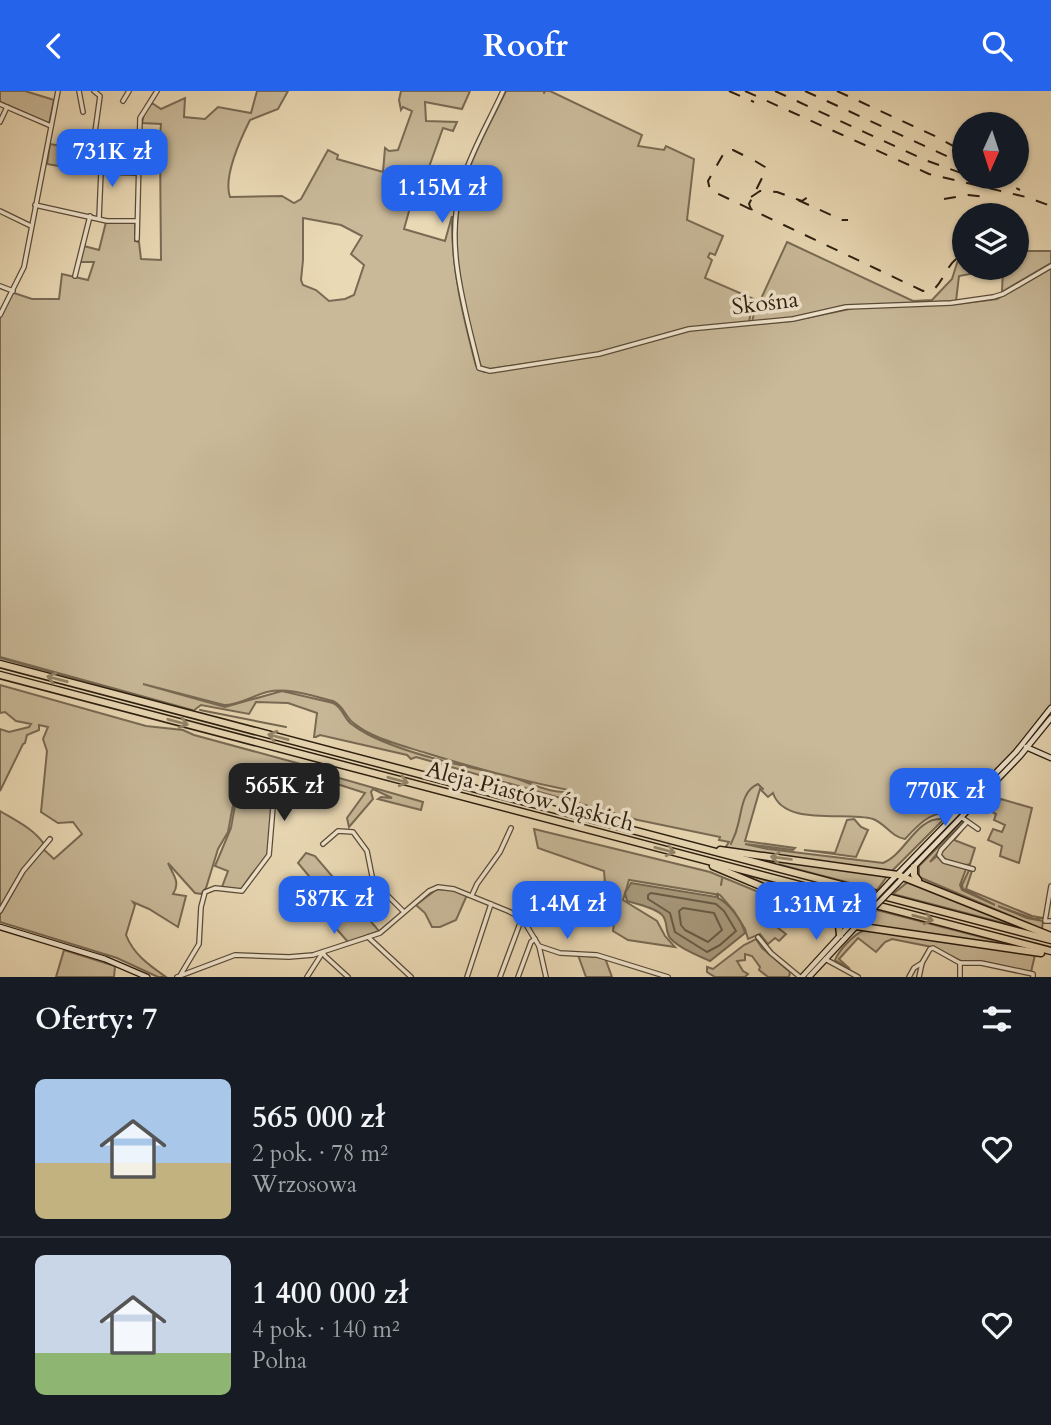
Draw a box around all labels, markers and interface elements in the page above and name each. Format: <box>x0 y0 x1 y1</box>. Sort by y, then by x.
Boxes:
text: Roofr <box>483 24 568 68</box>
icon: back <box>35 27 73 65</box>
icon: search <box>978 27 1016 65</box>
north arrow <box>952 112 1029 189</box>
map controls <box>952 112 1029 280</box>
pin: 731K zł <box>47 129 177 189</box>
text: 731K zł <box>73 136 151 167</box>
pin: 1.15M zł <box>370 165 514 225</box>
text: 1.15M zł <box>397 172 487 203</box>
button: layers <box>952 203 1029 280</box>
street label: Skośna <box>730 284 800 322</box>
one-way arrow <box>46 672 69 685</box>
one-way arrow <box>166 716 189 729</box>
one-way arrow <box>267 730 290 743</box>
street label: Aleja Piastów Śląskich <box>423 752 638 839</box>
pin: 565K zł <box>219 763 349 823</box>
pin: 770K zł <box>880 769 1010 828</box>
text: 565K zł <box>245 770 323 801</box>
one-way arrow <box>387 774 409 787</box>
text: 770K zł <box>906 775 984 806</box>
one-way arrow <box>653 844 675 857</box>
one-way arrow <box>771 851 793 864</box>
pin: 587K zł <box>269 877 399 936</box>
pin: 1.4M zł <box>502 881 632 941</box>
text: 587K zł <box>295 883 373 914</box>
pin: 1.31M zł <box>744 883 888 942</box>
text: 1.4M zł <box>528 888 606 919</box>
text: 1.31M zł <box>771 889 861 920</box>
one-way arrow <box>911 912 934 925</box>
text: Oferty: 7 <box>35 999 157 1040</box>
icon: filters <box>978 1000 1016 1038</box>
text: 565 000 zł <box>252 1097 385 1138</box>
icon: home <box>91 1107 175 1191</box>
icon: heart <box>978 1130 1016 1168</box>
text: 2 pok. · 78 m² <box>252 1138 388 1169</box>
text: Wrzosowa <box>252 1169 357 1200</box>
text: 1 400 000 zł <box>252 1273 408 1314</box>
icon: home <box>91 1283 175 1367</box>
icon: heart <box>978 1306 1016 1344</box>
text: 4 pok. · 140 m² <box>252 1314 400 1345</box>
text: Polna <box>252 1345 307 1376</box>

